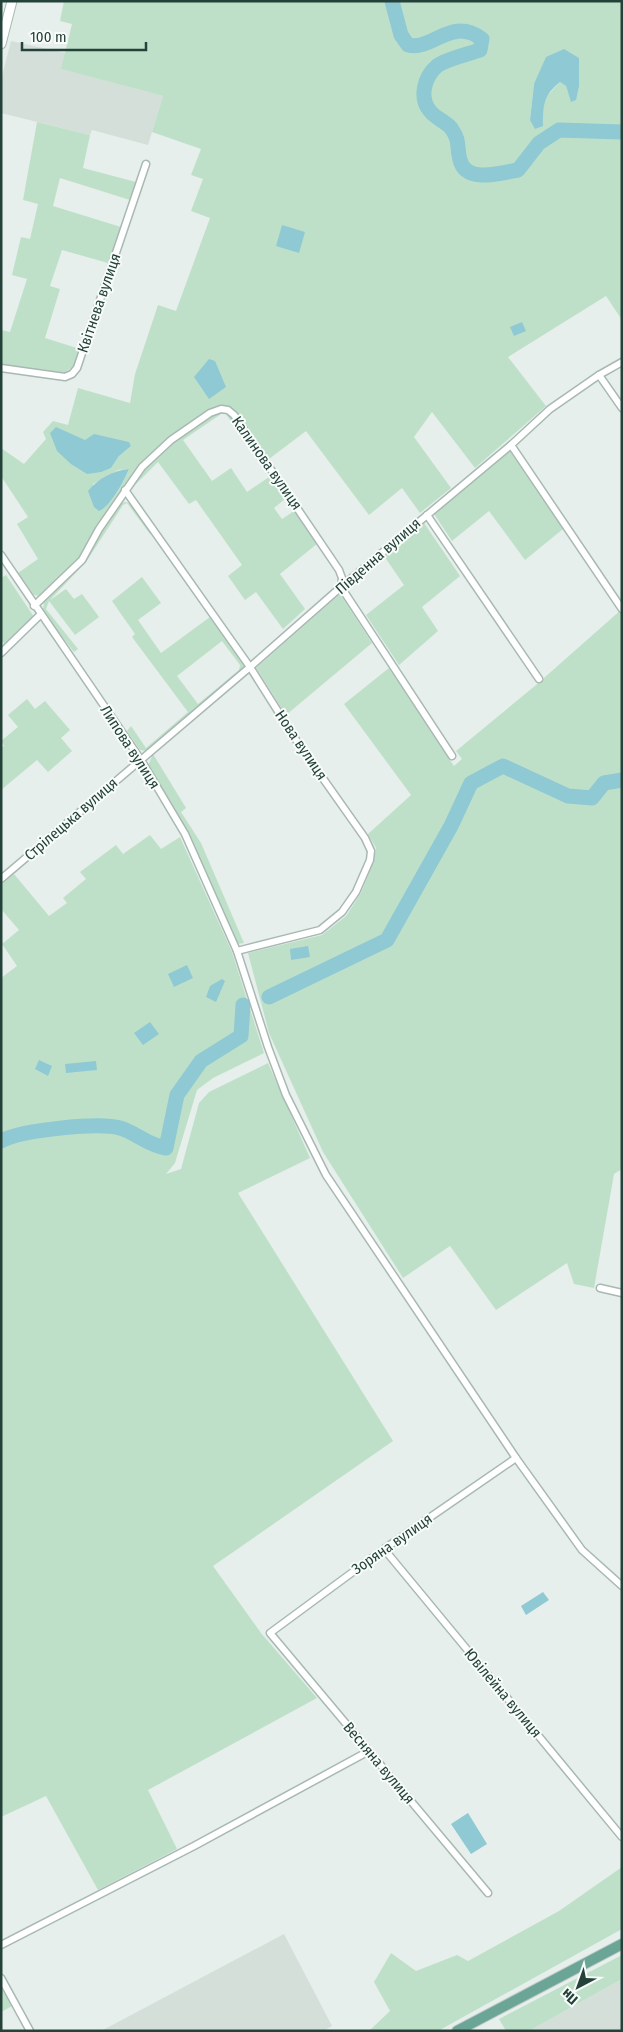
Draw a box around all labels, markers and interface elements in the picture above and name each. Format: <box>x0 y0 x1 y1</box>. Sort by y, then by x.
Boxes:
scale bar <box>22 20 146 52</box>
text: 100 m <box>30 28 67 46</box>
street label: Квітнева вулиця <box>74 251 124 355</box>
street label: Калинова вулиця <box>228 413 306 513</box>
street label: Південна вулиця <box>332 514 424 598</box>
street label: Липова вулиця <box>96 702 164 792</box>
street label: Нова вулиця <box>271 707 331 783</box>
street label: Стрілецька вулиця <box>21 774 121 864</box>
street label: Зоряна вулиця <box>348 1510 436 1578</box>
street label: Ювілейна вулиця <box>461 1645 545 1741</box>
street label: Весняна вулиця <box>340 1718 418 1808</box>
north arrow <box>553 1962 603 2012</box>
text: Пн <box>558 1985 581 2008</box>

